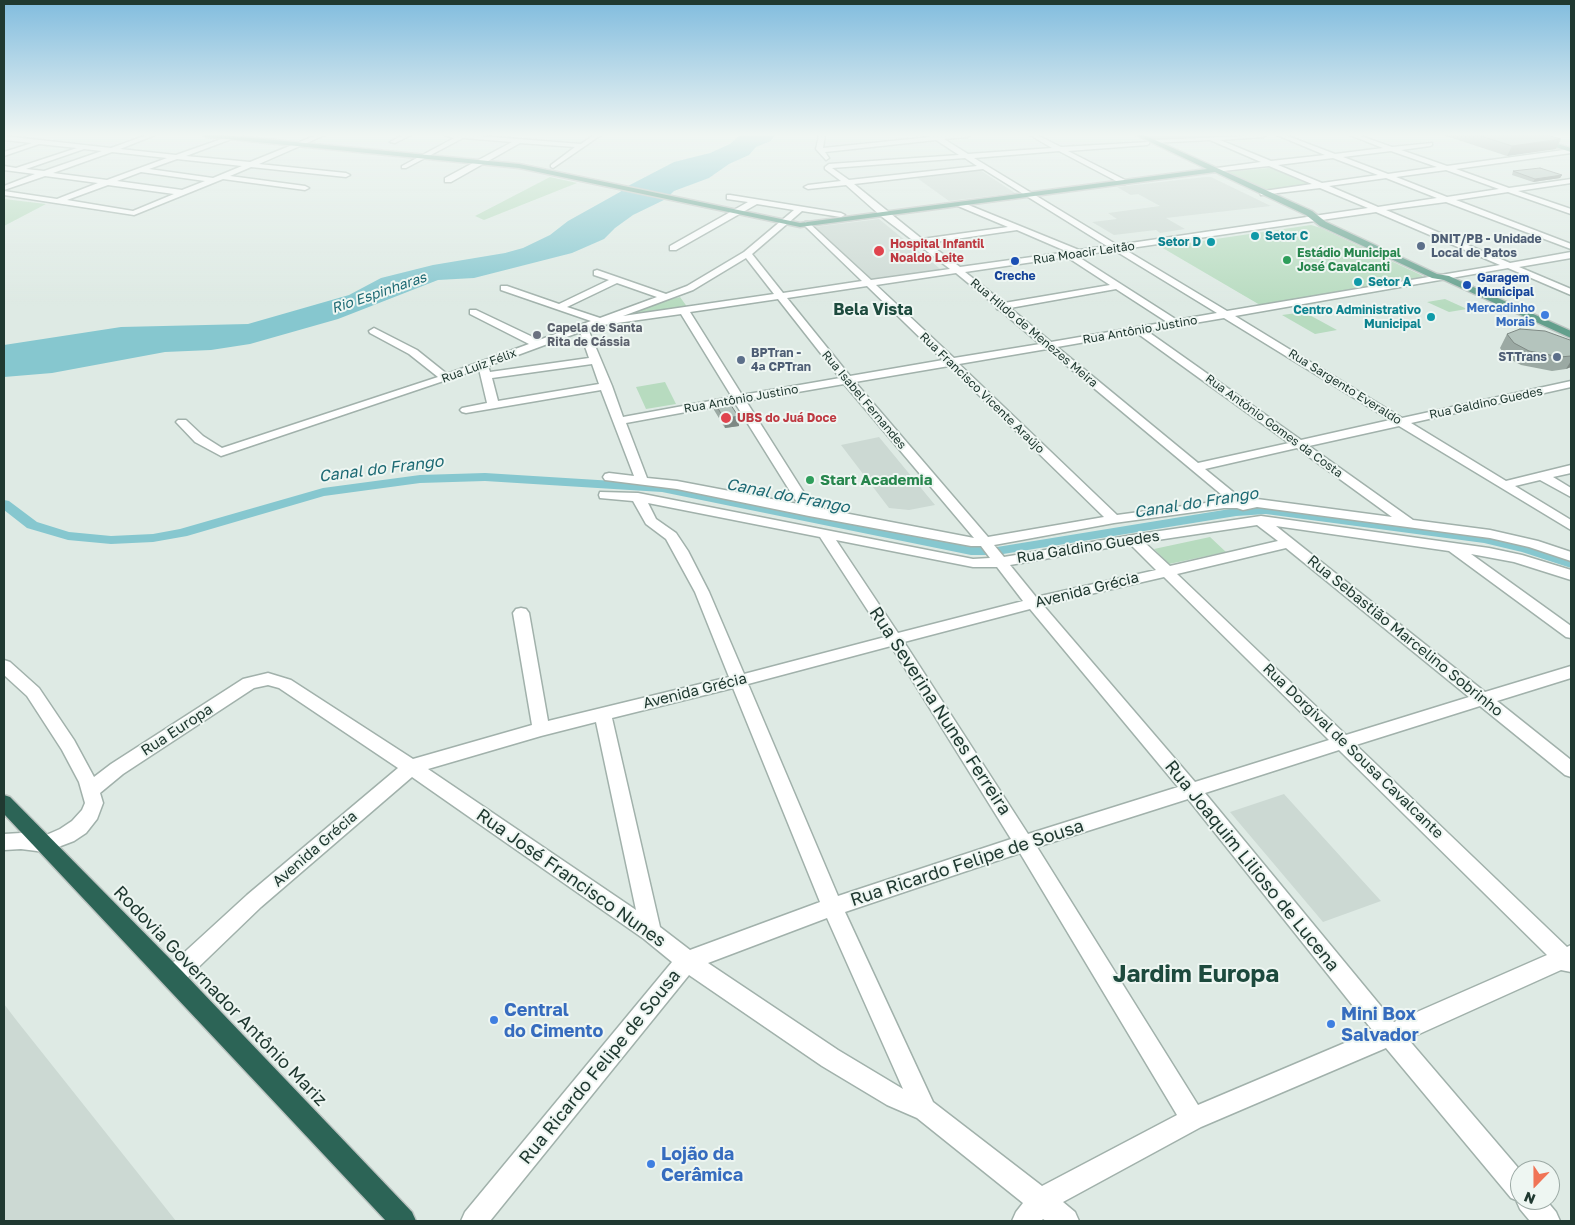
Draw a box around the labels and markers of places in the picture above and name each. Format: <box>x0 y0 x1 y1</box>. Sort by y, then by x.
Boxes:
place label: Setor C <box>1265 229 1308 243</box>
marker: Setor C <box>1249 230 1261 242</box>
place label: DNIT/PB - Unidade Local de Patos <box>1431 232 1542 260</box>
place label: Setor D <box>1158 235 1201 249</box>
marker: Setor D <box>1205 236 1217 248</box>
place label: Hospital Infantil Noaldo Leite <box>890 237 984 265</box>
marker: DNIT/PB - Unidade Local de Patos <box>1415 240 1427 252</box>
marker: Hospital Infantil Noaldo Leite <box>872 244 886 258</box>
place label: Estádio Municipal José Cavalcanti <box>1297 246 1401 274</box>
marker: Estádio Municipal José Cavalcanti <box>1281 254 1293 266</box>
marker: Creche <box>1009 255 1021 267</box>
place label: Creche <box>994 269 1036 283</box>
place label: Garagem Municipal <box>1477 271 1534 299</box>
place label: Setor A <box>1368 275 1411 289</box>
marker: Setor A <box>1352 276 1364 288</box>
marker: Garagem Municipal <box>1461 279 1473 291</box>
place label: Mercadinho Morais <box>1466 301 1535 329</box>
place label: Centro Administrativo Municipal <box>1293 303 1421 331</box>
marker: Mercadinho Morais <box>1539 309 1551 321</box>
marker: Centro Administrativo Municipal <box>1425 311 1437 323</box>
place label: Capela de Santa Rita de Cássia <box>547 321 642 349</box>
marker: Capela de Santa Rita de Cássia <box>531 329 543 341</box>
place label: BPTran - 4ª CPTran <box>751 346 811 374</box>
place label: STTrans <box>1498 350 1547 364</box>
marker: STTrans <box>1551 351 1563 363</box>
marker: BPTran - 4ª CPTran <box>735 354 747 366</box>
marker: UBS do Juá Doce <box>719 411 733 425</box>
place label: UBS do Juá Doce <box>737 411 837 425</box>
place label: Start Academia <box>820 471 932 489</box>
marker: Start Academia <box>804 474 816 486</box>
place label: Central do Cimento <box>504 999 603 1042</box>
place label: Mini Box Salvador <box>1341 1003 1419 1046</box>
marker: Central do Cimento <box>488 1014 500 1026</box>
marker: Mini Box Salvador <box>1325 1018 1337 1030</box>
place label: Lojão da Cerâmica <box>661 1143 743 1186</box>
marker: Lojão da Cerâmica <box>645 1158 657 1170</box>

